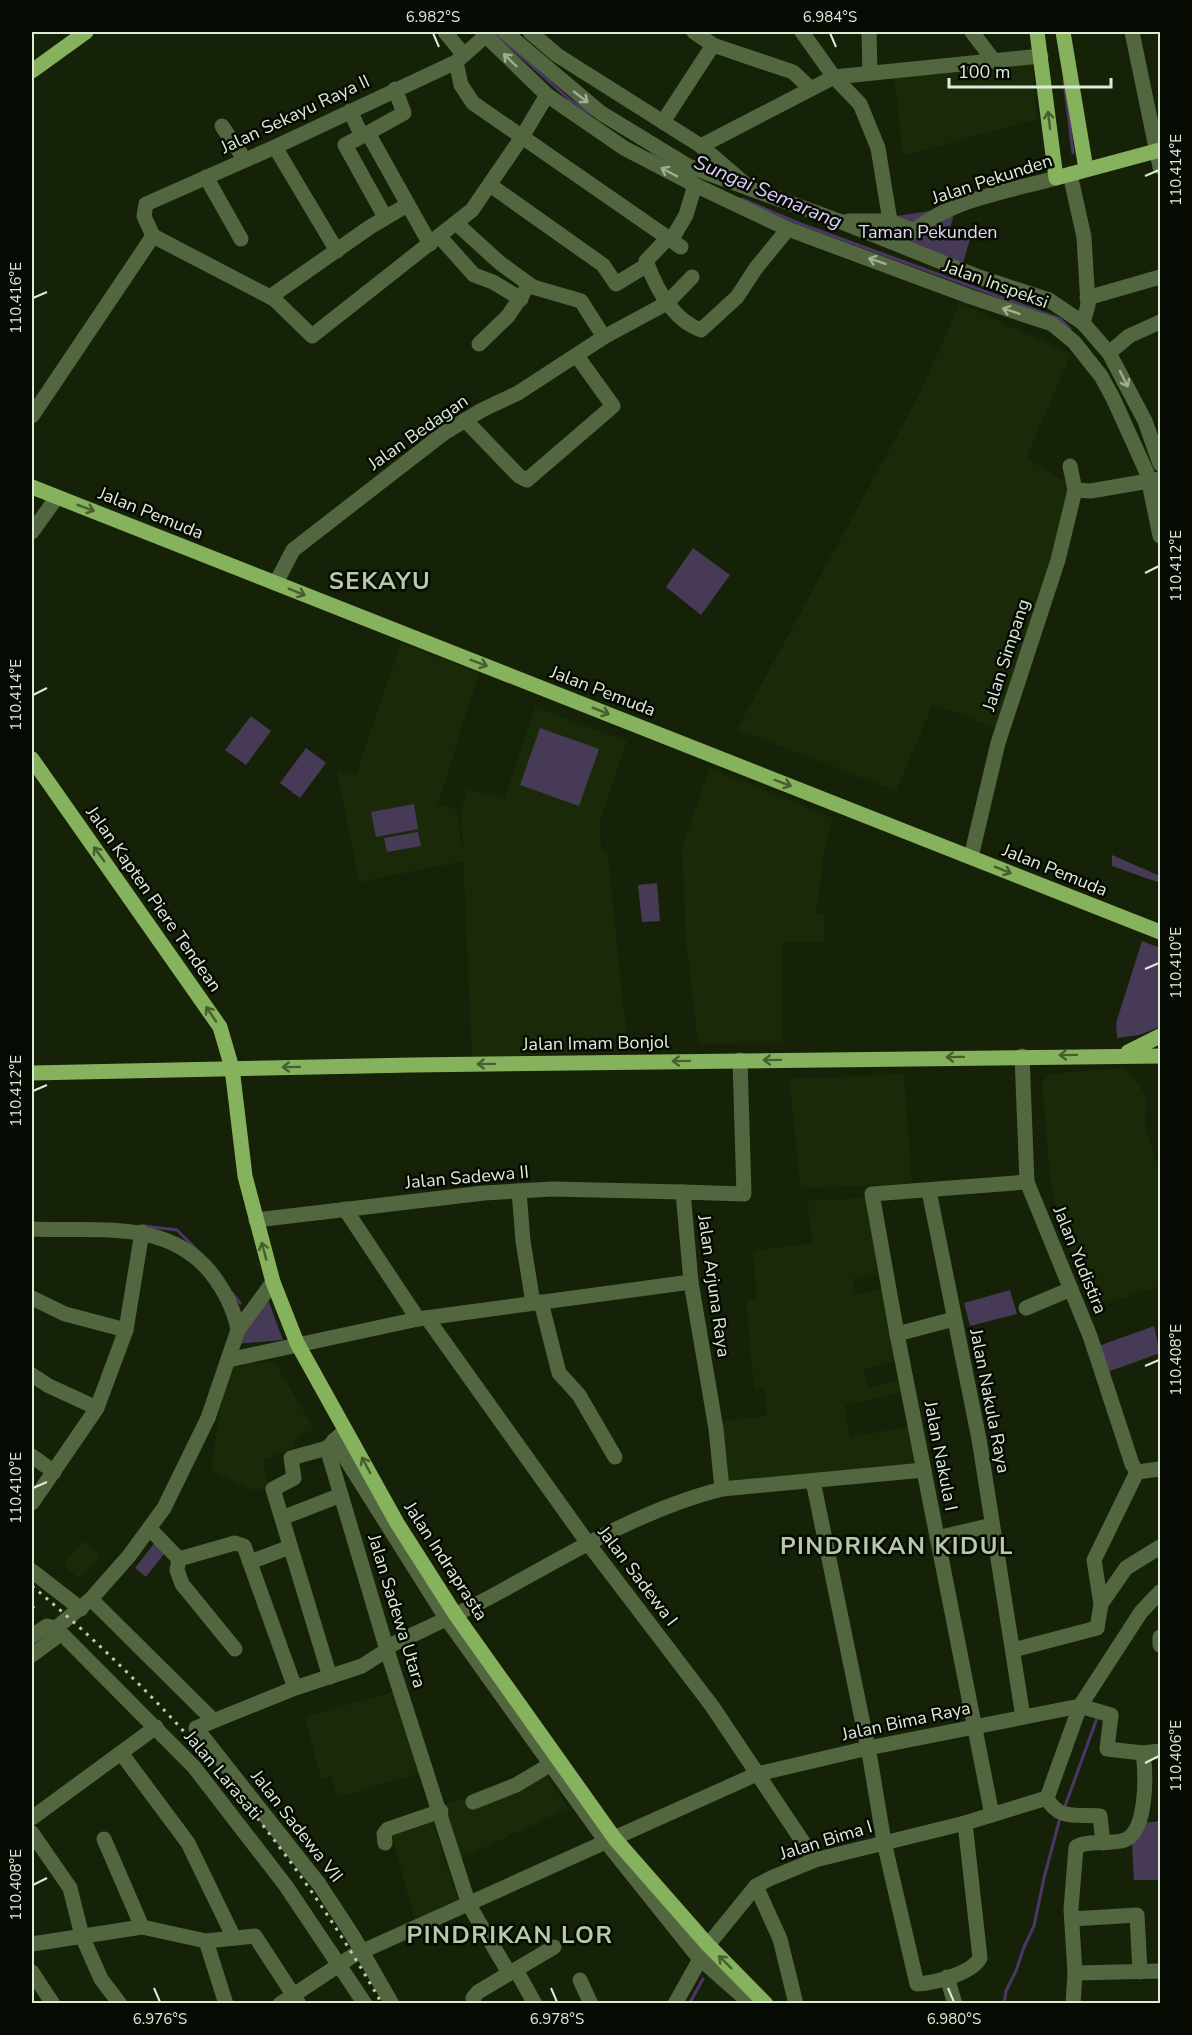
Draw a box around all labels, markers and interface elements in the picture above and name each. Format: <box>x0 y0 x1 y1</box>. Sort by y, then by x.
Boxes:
text: 6.982°S <box>406 7 460 27</box>
text: 6.984°S <box>803 7 857 27</box>
scale bar <box>949 51 1111 89</box>
one-way arrow <box>502 53 517 67</box>
text: 100 m <box>958 60 1010 84</box>
street label: Jalan Sekayu Raya II <box>216 69 373 160</box>
one-way arrow <box>572 91 588 103</box>
one-way arrow <box>1043 110 1054 130</box>
text: 110.414°E <box>1166 134 1186 206</box>
street label: Jalan Pekunden <box>928 148 1055 210</box>
water label: Sungai Semarang <box>690 149 846 235</box>
one-way arrow <box>660 165 678 177</box>
park label: Taman Pekunden <box>859 220 997 244</box>
one-way arrow <box>868 254 887 265</box>
street label: Jalan Inspeksi <box>939 254 1052 314</box>
text: 110.416°E <box>6 262 26 334</box>
one-way arrow <box>1002 305 1021 316</box>
one-way arrow <box>1119 370 1130 388</box>
street label: Jalan Bedagan <box>362 389 473 476</box>
street label: Jalan Pemuda <box>94 481 207 545</box>
one-way arrow <box>76 504 95 515</box>
text: 110.412°E <box>1166 530 1186 602</box>
district label: SEKAYU <box>329 565 431 597</box>
one-way arrow <box>288 587 306 598</box>
street label: Jalan Simpang <box>976 596 1035 715</box>
text: 110.414°E <box>6 659 26 731</box>
one-way arrow <box>469 659 487 670</box>
street label: Jalan Pemuda <box>546 660 659 722</box>
one-way arrow <box>592 707 610 718</box>
one-way arrow <box>773 778 792 789</box>
street label: Jalan Kapten Piere Tendean <box>80 800 227 997</box>
street label: Jalan Pemuda <box>998 838 1111 902</box>
one-way arrow <box>93 847 106 863</box>
one-way arrow <box>994 865 1012 876</box>
text: 110.410°E <box>1166 927 1186 999</box>
one-way arrow <box>205 1006 217 1023</box>
street label: Jalan Imam Bonjol <box>521 1030 670 1056</box>
one-way arrow <box>1059 1049 1079 1061</box>
one-way arrow <box>946 1051 966 1063</box>
one-way arrow <box>763 1054 783 1066</box>
text: 110.412°E <box>6 1055 26 1127</box>
one-way arrow <box>672 1055 692 1067</box>
one-way arrow <box>477 1058 497 1070</box>
one-way arrow <box>282 1061 302 1073</box>
street label: Jalan Sadewa II <box>403 1160 530 1194</box>
street label: Jalan Yudistira <box>1047 1202 1113 1317</box>
street label: Jalan Arjuna Raya <box>692 1212 736 1359</box>
one-way arrow <box>258 1242 270 1261</box>
text: 110.408°E <box>1166 1324 1186 1396</box>
street label: Jalan Nakula Raya <box>964 1326 1016 1475</box>
street label: Jalan Nakula I <box>918 1398 963 1513</box>
text: 110.410°E <box>6 1452 26 1524</box>
one-way arrow <box>360 1456 371 1474</box>
street label: Jalan Indraprasta <box>398 1496 493 1625</box>
street label: Jalan Sadewa I <box>592 1520 684 1631</box>
street label: Jalan Sadewa Utara <box>362 1530 432 1691</box>
district label: PINDRIKAN KIDUL <box>780 1530 1014 1562</box>
street label: Jalan Bima Raya <box>838 1696 973 1747</box>
text: 110.406°E <box>1166 1720 1186 1792</box>
street label: Jalan Larasati <box>178 1725 267 1824</box>
street label: Jalan Sadewa VII <box>245 1764 348 1887</box>
street label: Jalan Bima I <box>776 1815 875 1866</box>
text: 110.408°E <box>6 1849 26 1921</box>
district label: PINDRIKAN LOR <box>407 1919 613 1951</box>
one-way arrow <box>717 1954 732 1969</box>
text: 6.976°S <box>133 2009 187 2029</box>
text: 6.978°S <box>530 2009 584 2029</box>
text: 6.980°S <box>927 2009 981 2029</box>

